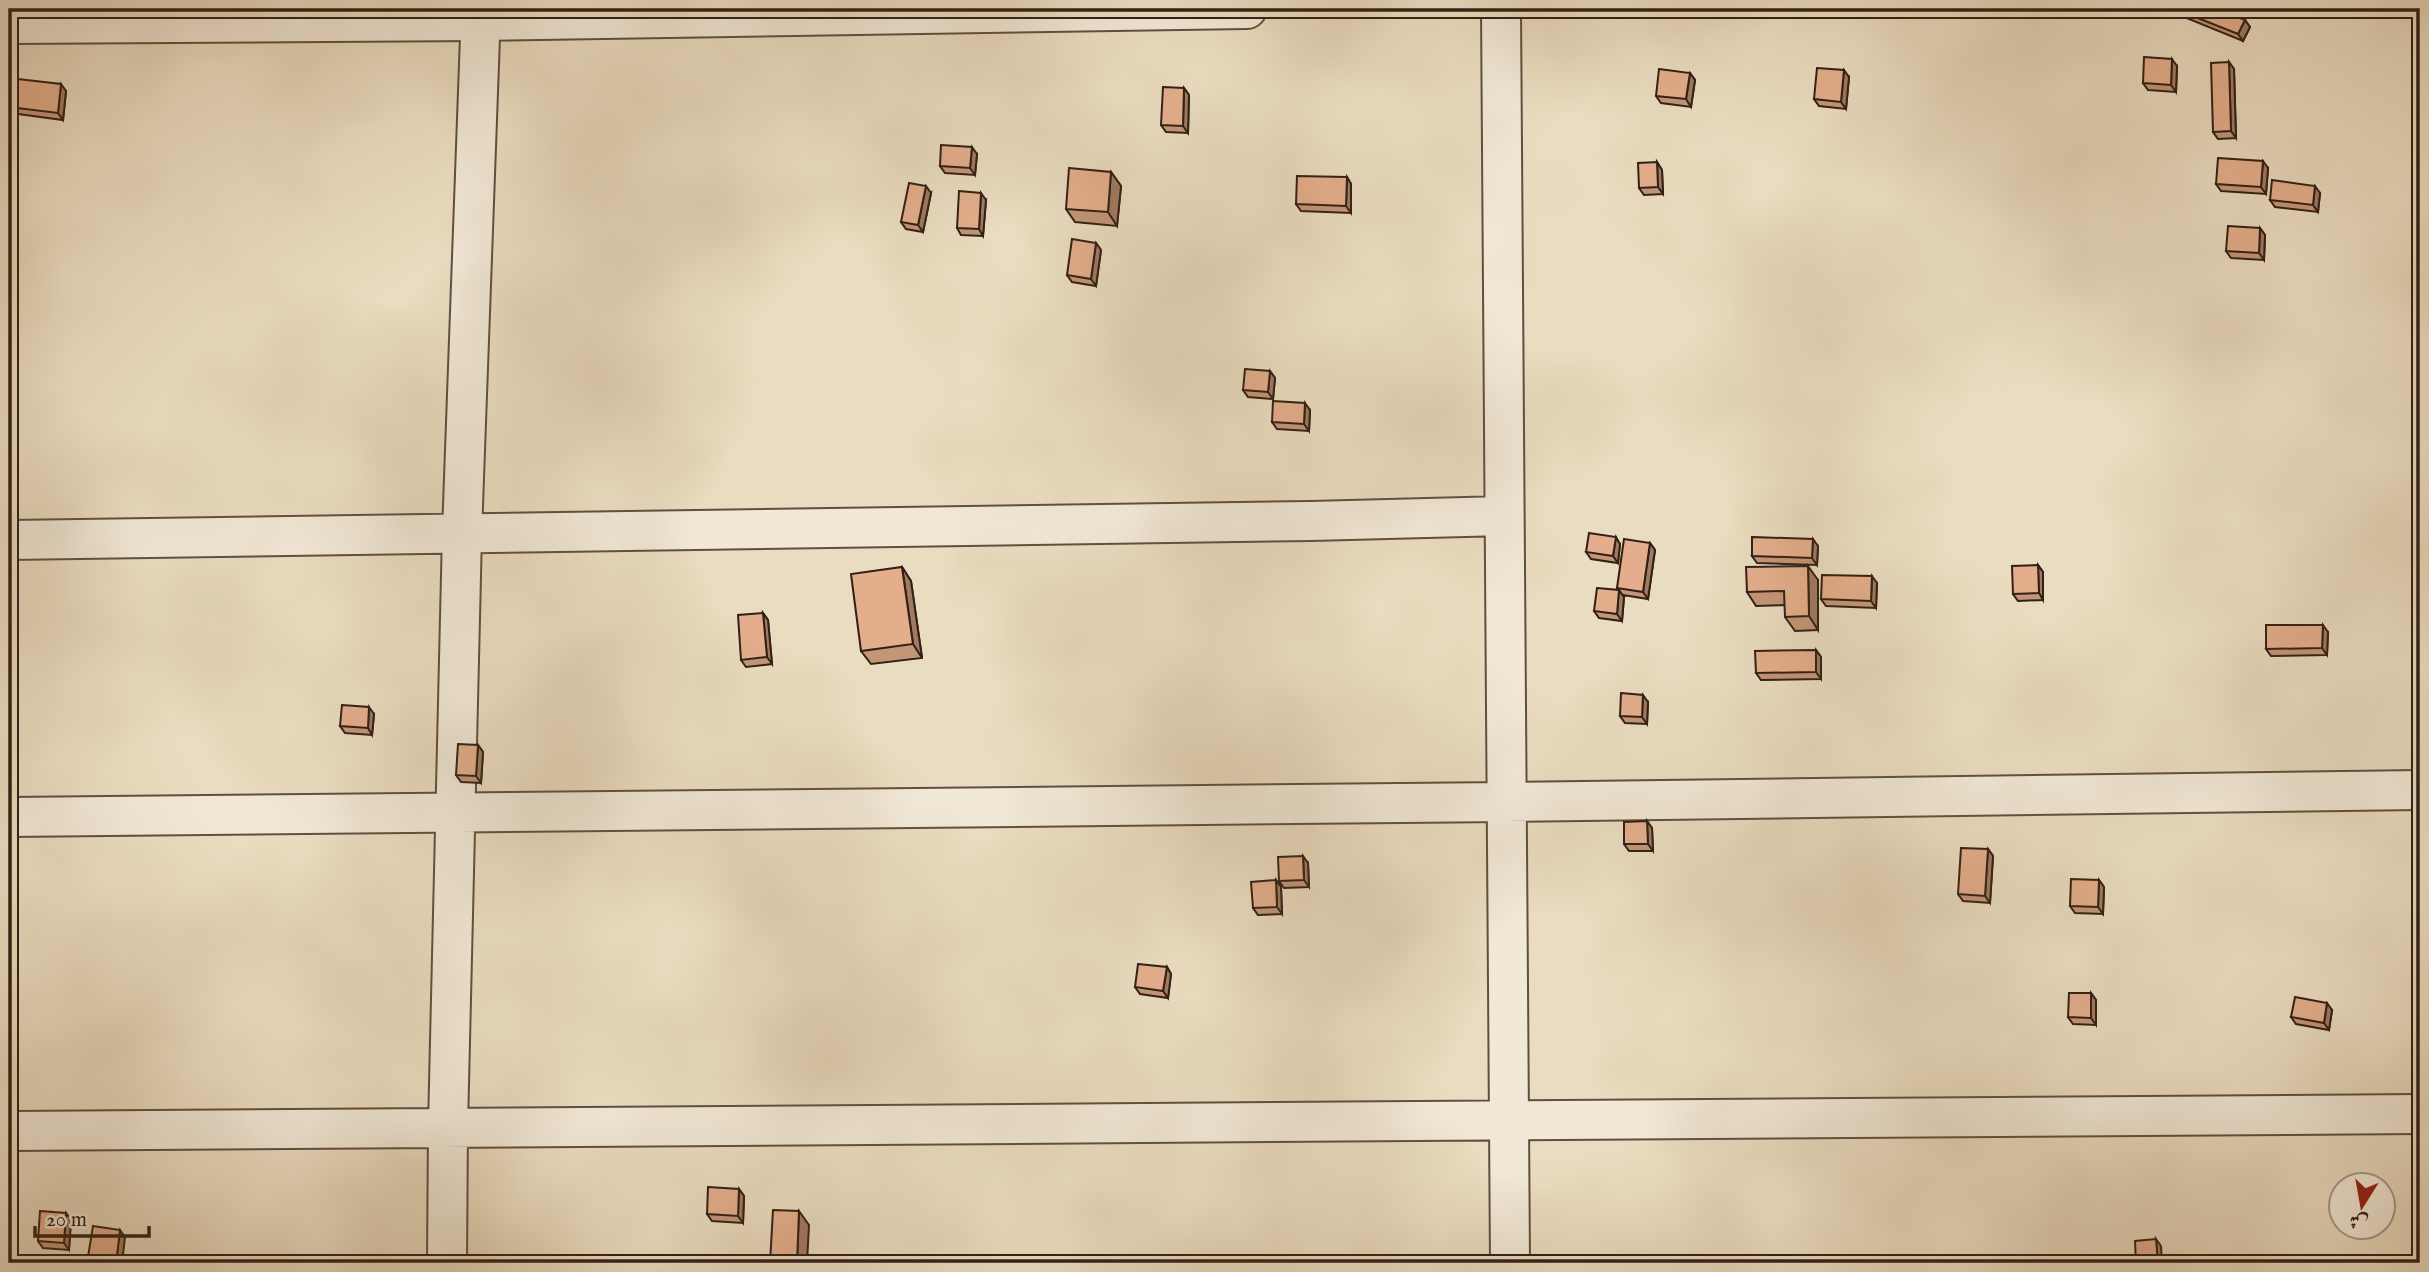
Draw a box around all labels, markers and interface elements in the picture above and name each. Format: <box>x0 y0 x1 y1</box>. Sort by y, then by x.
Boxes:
north arrow <box>2328 1170 2398 1240</box>
scale bar <box>35 1195 149 1239</box>
text: 20 m <box>46 1207 87 1234</box>
text: ش <box>2348 1207 2371 1234</box>

